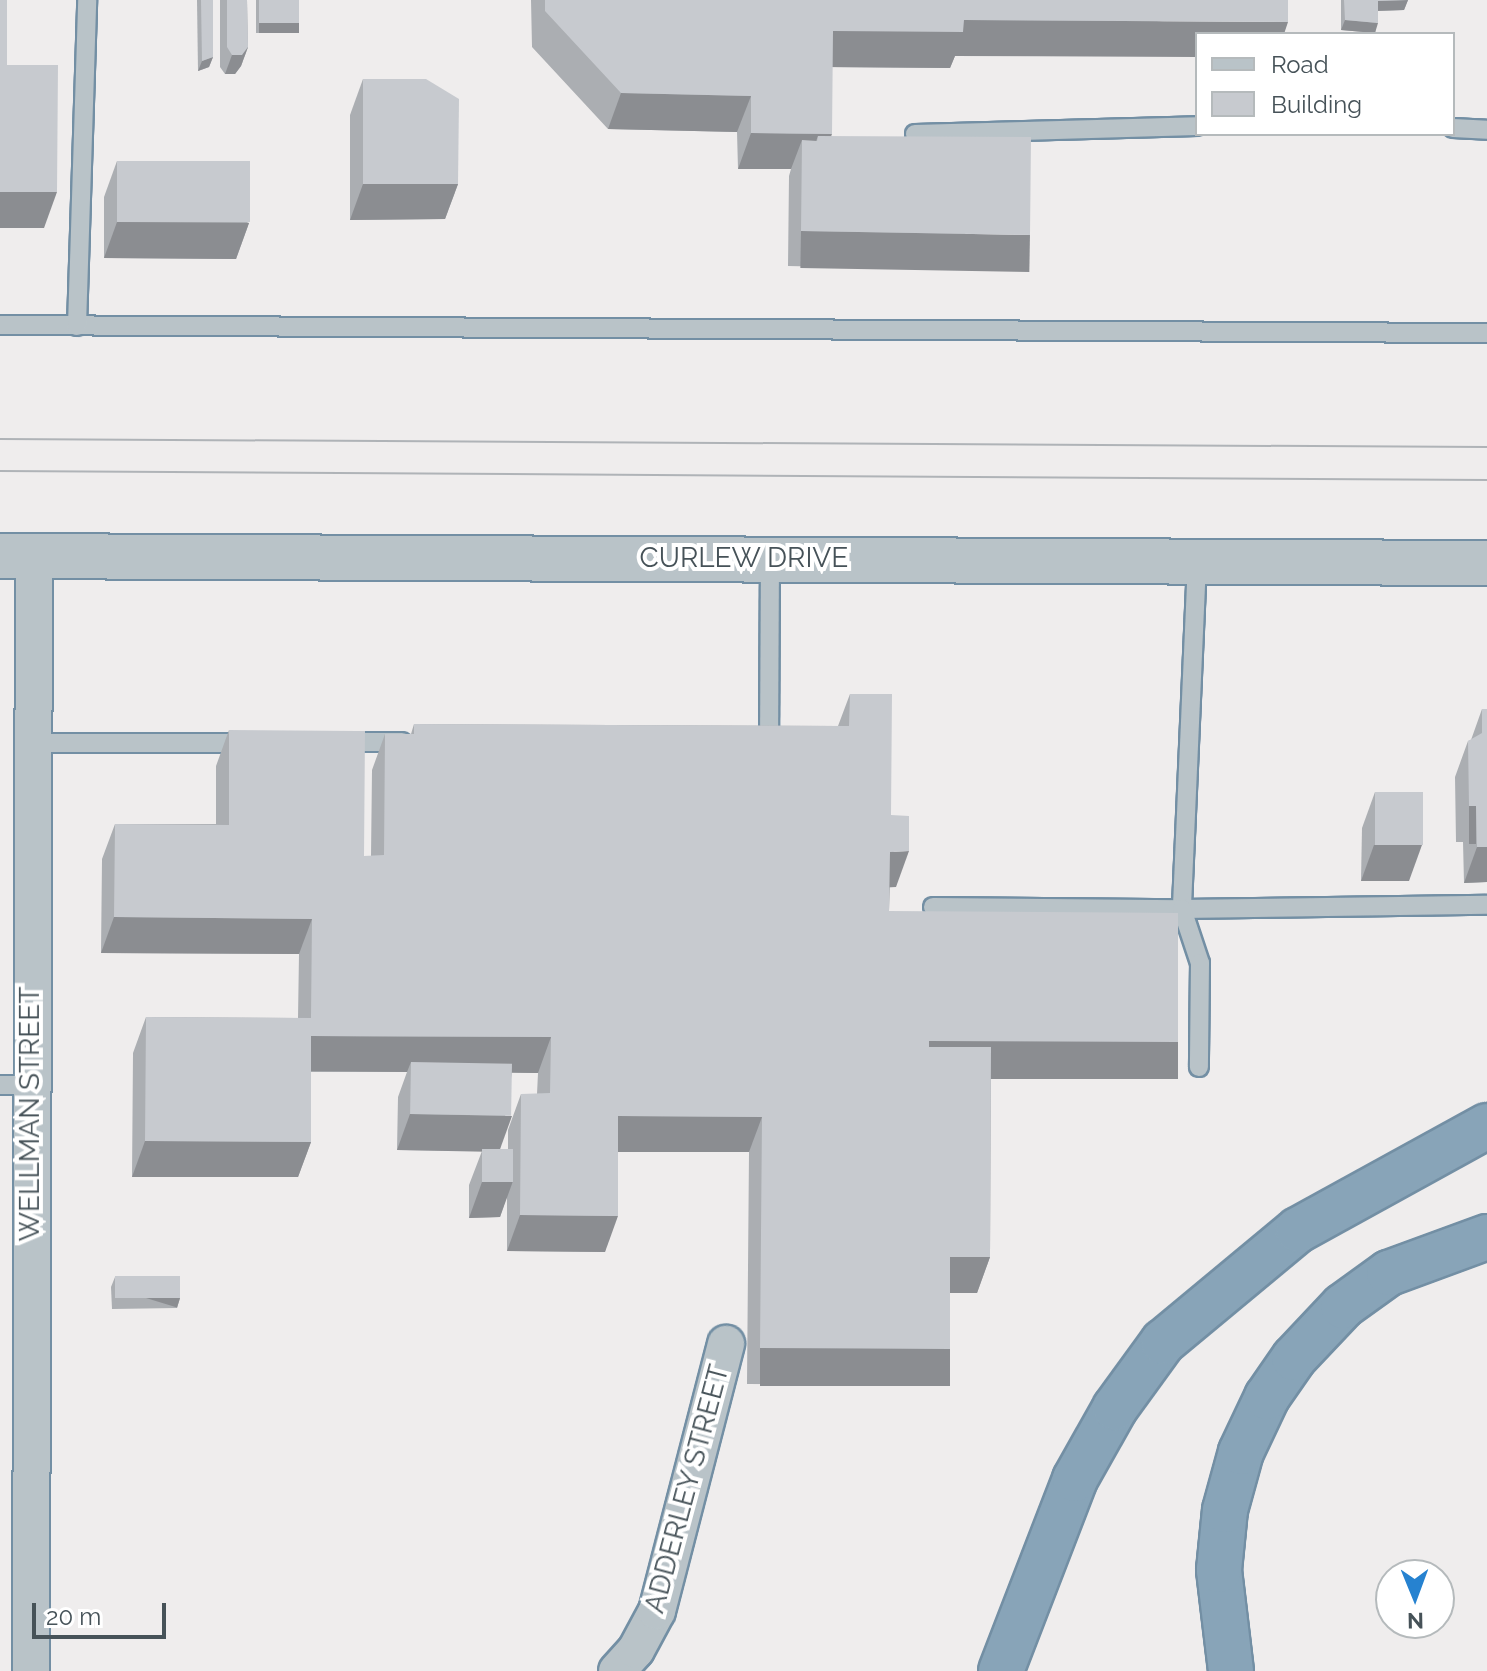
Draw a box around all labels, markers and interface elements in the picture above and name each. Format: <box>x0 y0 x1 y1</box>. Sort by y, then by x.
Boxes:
legend <box>1195 32 1455 136</box>
text: Road <box>1271 50 1329 79</box>
text: Building <box>1271 90 1362 119</box>
street label: CURLEW DRIVE <box>639 541 849 575</box>
street label: WELLMAN STREET <box>13 987 47 1241</box>
street label: ADDERLEY STREET <box>638 1361 736 1617</box>
north arrow <box>1375 1559 1455 1639</box>
scale bar <box>36 1587 170 1637</box>
text: 20 m <box>46 1602 101 1631</box>
text: N <box>1407 1608 1424 1634</box>

